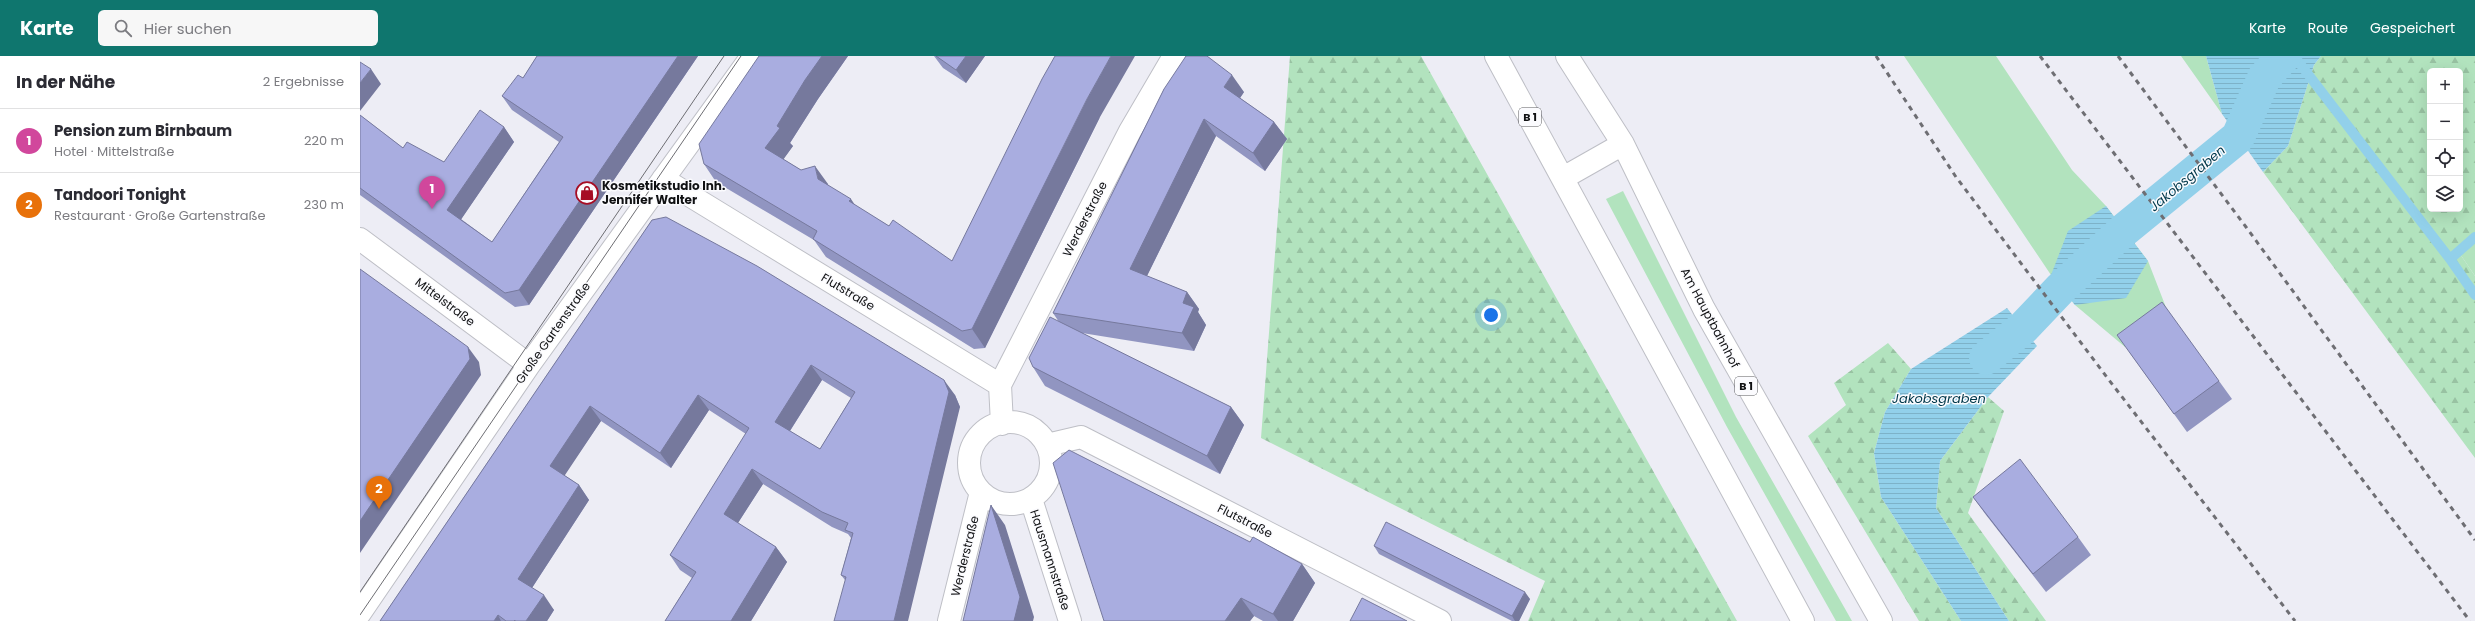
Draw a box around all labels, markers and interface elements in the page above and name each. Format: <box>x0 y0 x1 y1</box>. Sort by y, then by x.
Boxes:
search box <box>98 10 378 46</box>
text: Karte <box>20 15 74 42</box>
icon: search <box>112 17 134 39</box>
text: Hier suchen <box>144 18 232 39</box>
text: Karte <box>2249 18 2286 38</box>
text: Route <box>2308 18 2348 38</box>
text: Gespeichert <box>2370 18 2455 38</box>
map controls <box>2427 68 2463 212</box>
button: + <box>2427 68 2463 104</box>
text: In der Nähe <box>16 70 115 94</box>
text: 2 Ergebnisse <box>263 72 344 91</box>
button: − <box>2427 104 2463 140</box>
road number: B 1 <box>1519 108 1541 126</box>
text: Pension zum Birnbaum <box>54 120 232 141</box>
text: 1 <box>27 131 31 150</box>
text: 220 m <box>304 131 344 150</box>
button: locate <box>2427 140 2463 176</box>
water label: Jakobsgraben <box>2145 141 2229 216</box>
text: Hotel · Mittelstraße <box>54 142 174 161</box>
pin: 1 <box>419 176 445 209</box>
button: layers <box>2427 176 2463 212</box>
place label: Kosmetikstudio Inh. Jennifer Walter <box>602 177 725 208</box>
street label: Werderstraße <box>1058 178 1111 259</box>
shop icon: Kosmetikstudio Inh. Jennifer Walter <box>574 180 600 206</box>
text: Tandoori Tonight <box>54 184 186 205</box>
text: 2 <box>25 195 33 214</box>
text: 230 m <box>304 195 344 214</box>
text: Restaurant · Große Gartenstraße <box>54 206 266 225</box>
street label: Am Hauptbahnhof <box>1677 265 1744 371</box>
street label: Flutstraße <box>818 269 878 314</box>
street label: Mittelstraße <box>412 273 479 330</box>
street label: Große Gartenstraße <box>511 278 594 387</box>
your location <box>1481 305 1501 325</box>
road number: B 1 <box>1735 377 1757 395</box>
water label: Jakobsgraben <box>1892 389 1986 408</box>
pin: 2 <box>366 476 392 509</box>
street label: Flutstraße <box>1215 499 1276 542</box>
street label: Hausmannstraße <box>1026 507 1075 612</box>
street label: Werderstraße <box>946 514 983 598</box>

